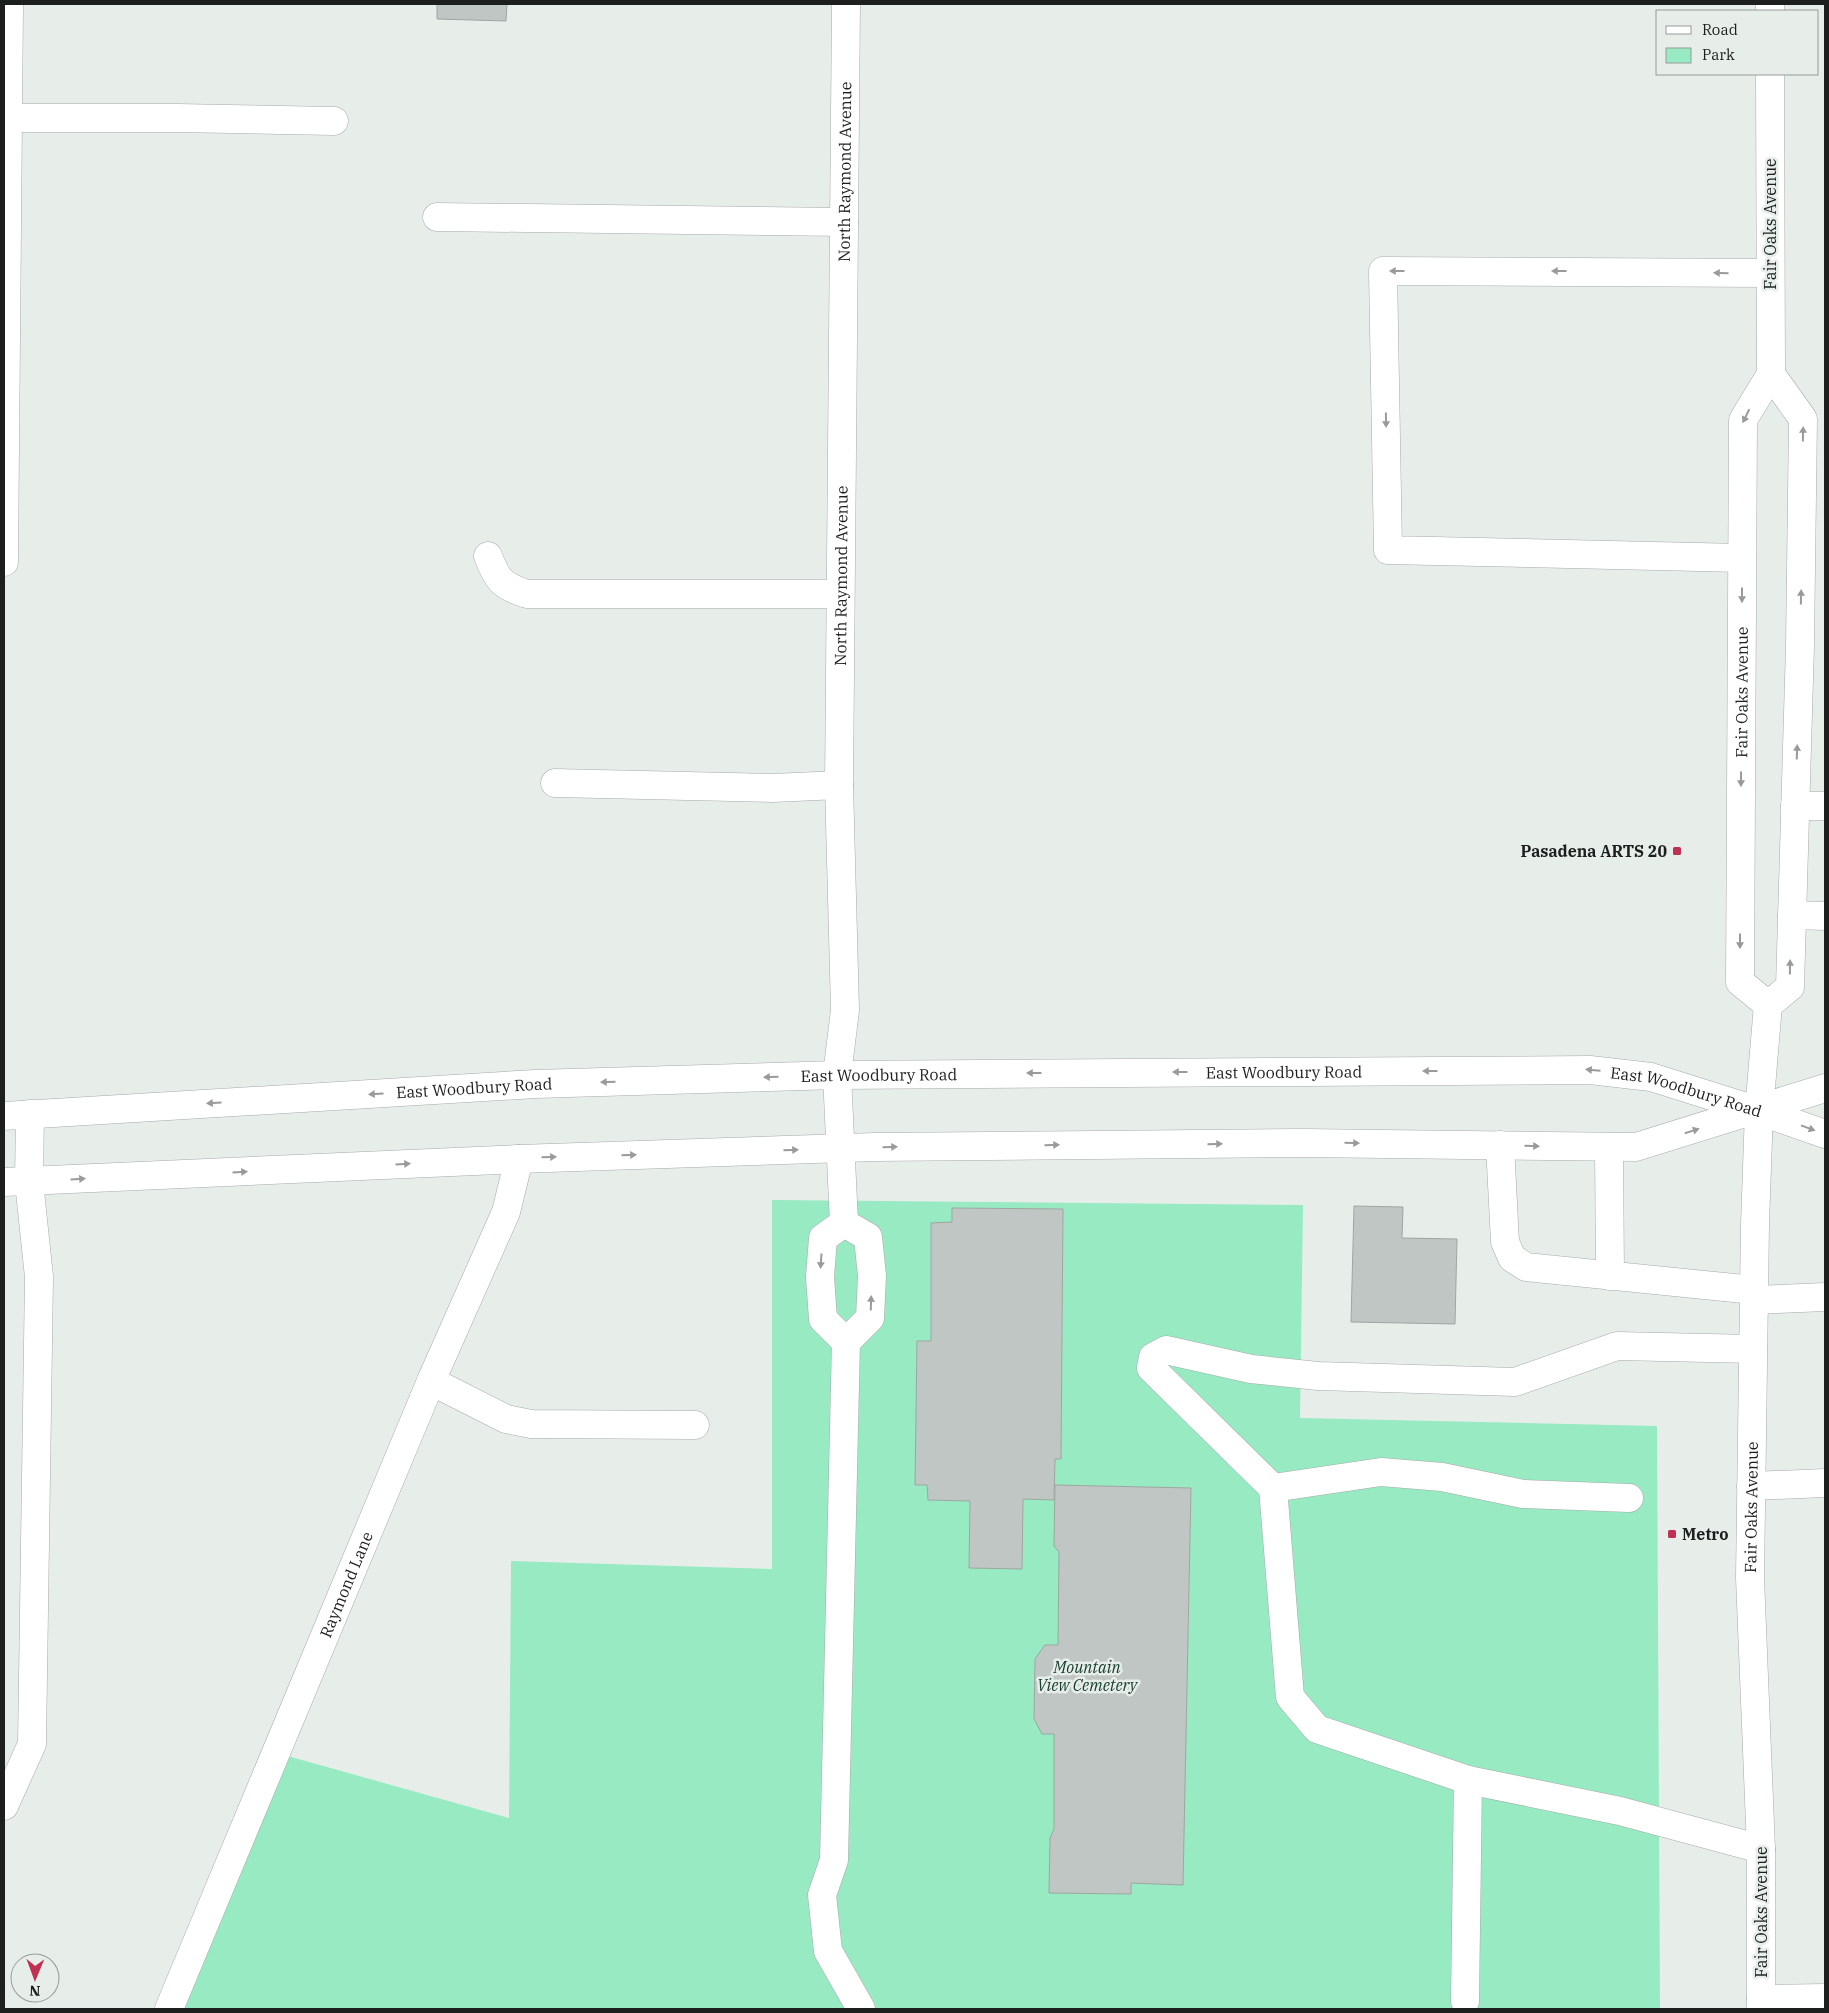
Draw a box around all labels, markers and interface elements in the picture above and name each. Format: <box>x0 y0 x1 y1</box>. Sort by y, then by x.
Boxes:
legend <box>1656 10 1819 75</box>
text: Road <box>1702 20 1738 39</box>
text: Park <box>1702 45 1735 64</box>
street label: North Raymond Avenue <box>834 82 855 262</box>
street label: Fair Oaks Avenue <box>1760 158 1780 290</box>
one-way arrow <box>1388 267 1404 275</box>
one-way arrow <box>1551 267 1567 275</box>
one-way arrow <box>1713 269 1729 277</box>
one-way arrow <box>1742 408 1751 423</box>
one-way arrow <box>1382 412 1390 428</box>
one-way arrow <box>1799 426 1807 442</box>
street label: North Raymond Avenue <box>830 486 852 666</box>
one-way arrow <box>1738 587 1746 603</box>
one-way arrow <box>1797 588 1805 604</box>
street label: Fair Oaks Avenue <box>1731 626 1752 758</box>
one-way arrow <box>1793 744 1801 760</box>
one-way arrow <box>1737 771 1745 787</box>
place label: Pasadena ARTS 20 <box>1521 841 1667 861</box>
marker: Pasadena ARTS 20 <box>1671 845 1683 857</box>
one-way arrow <box>1736 933 1744 949</box>
one-way arrow <box>1787 959 1795 975</box>
street label: East Woodbury Road <box>1206 1062 1362 1083</box>
street label: East Woodbury Road <box>1609 1062 1765 1121</box>
street label: East Woodbury Road <box>800 1064 957 1086</box>
one-way arrow <box>1584 1066 1600 1074</box>
one-way arrow <box>1422 1067 1438 1075</box>
one-way arrow <box>1172 1068 1188 1076</box>
one-way arrow <box>1025 1069 1041 1077</box>
street label: East Woodbury Road <box>395 1073 553 1102</box>
one-way arrow <box>763 1073 779 1081</box>
one-way arrow <box>600 1078 616 1086</box>
one-way arrow <box>368 1090 384 1098</box>
one-way arrow <box>206 1100 222 1108</box>
one-way arrow <box>1801 1125 1816 1132</box>
one-way arrow <box>1684 1127 1699 1135</box>
one-way arrow <box>1345 1139 1361 1147</box>
one-way arrow <box>1207 1140 1223 1148</box>
one-way arrow <box>1045 1141 1061 1149</box>
one-way arrow <box>1524 1142 1540 1150</box>
one-way arrow <box>882 1143 898 1151</box>
one-way arrow <box>783 1145 799 1153</box>
one-way arrow <box>621 1150 637 1158</box>
one-way arrow <box>541 1153 557 1161</box>
one-way arrow <box>395 1160 411 1168</box>
one-way arrow <box>233 1167 249 1175</box>
one-way arrow <box>70 1175 86 1183</box>
one-way arrow <box>817 1253 825 1269</box>
one-way arrow <box>867 1295 875 1311</box>
street label: Fair Oaks Avenue <box>1740 1441 1762 1573</box>
place label: Metro <box>1682 1524 1729 1544</box>
street label: Raymond Lane <box>315 1528 377 1640</box>
marker: Metro <box>1666 1528 1678 1540</box>
park label: Mountain View Cemetery <box>1037 1657 1139 1695</box>
street label: Fair Oaks Avenue <box>1751 1846 1771 1978</box>
north arrow <box>10 1953 60 2003</box>
text: N <box>29 1982 40 2000</box>

